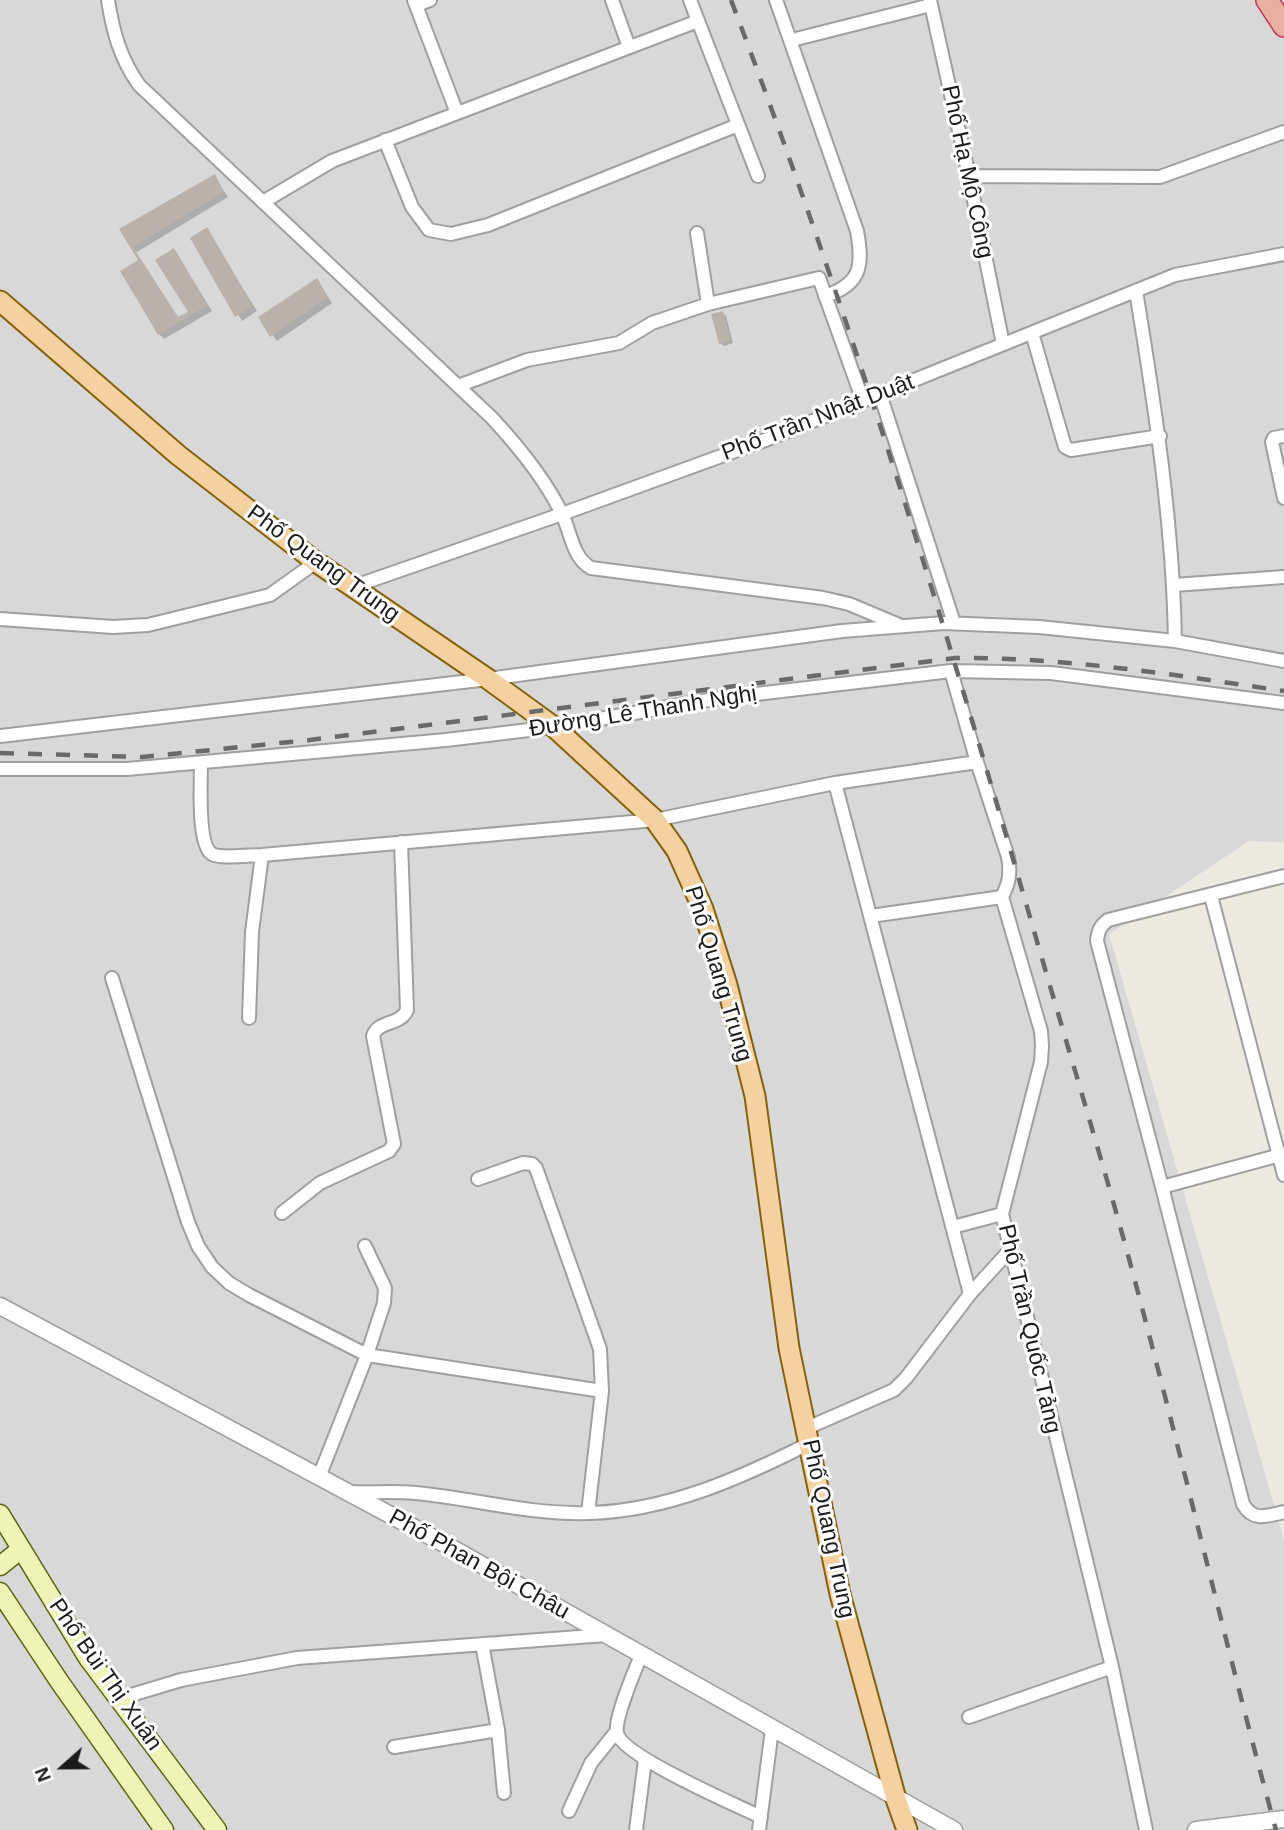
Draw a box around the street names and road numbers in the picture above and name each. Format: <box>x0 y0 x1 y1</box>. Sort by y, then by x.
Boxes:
street label: Phố Hạ Mộ Công <box>935 83 999 261</box>
street label: Phố Trần Nhật Duật <box>718 369 918 467</box>
street label: Phố Quang Trung <box>241 499 405 629</box>
street label: Đường Lê Thanh Nghị <box>527 680 759 744</box>
street label: Phố Quang Trung <box>678 883 758 1065</box>
street label: Phố Trần Quốc Tảng <box>991 1222 1067 1436</box>
street label: Phố Quang Trung <box>796 1437 860 1621</box>
street label: Phố Phan Bội Châu <box>384 1504 574 1626</box>
street label: Phố Bùi Thị Xuân <box>42 1594 168 1756</box>

